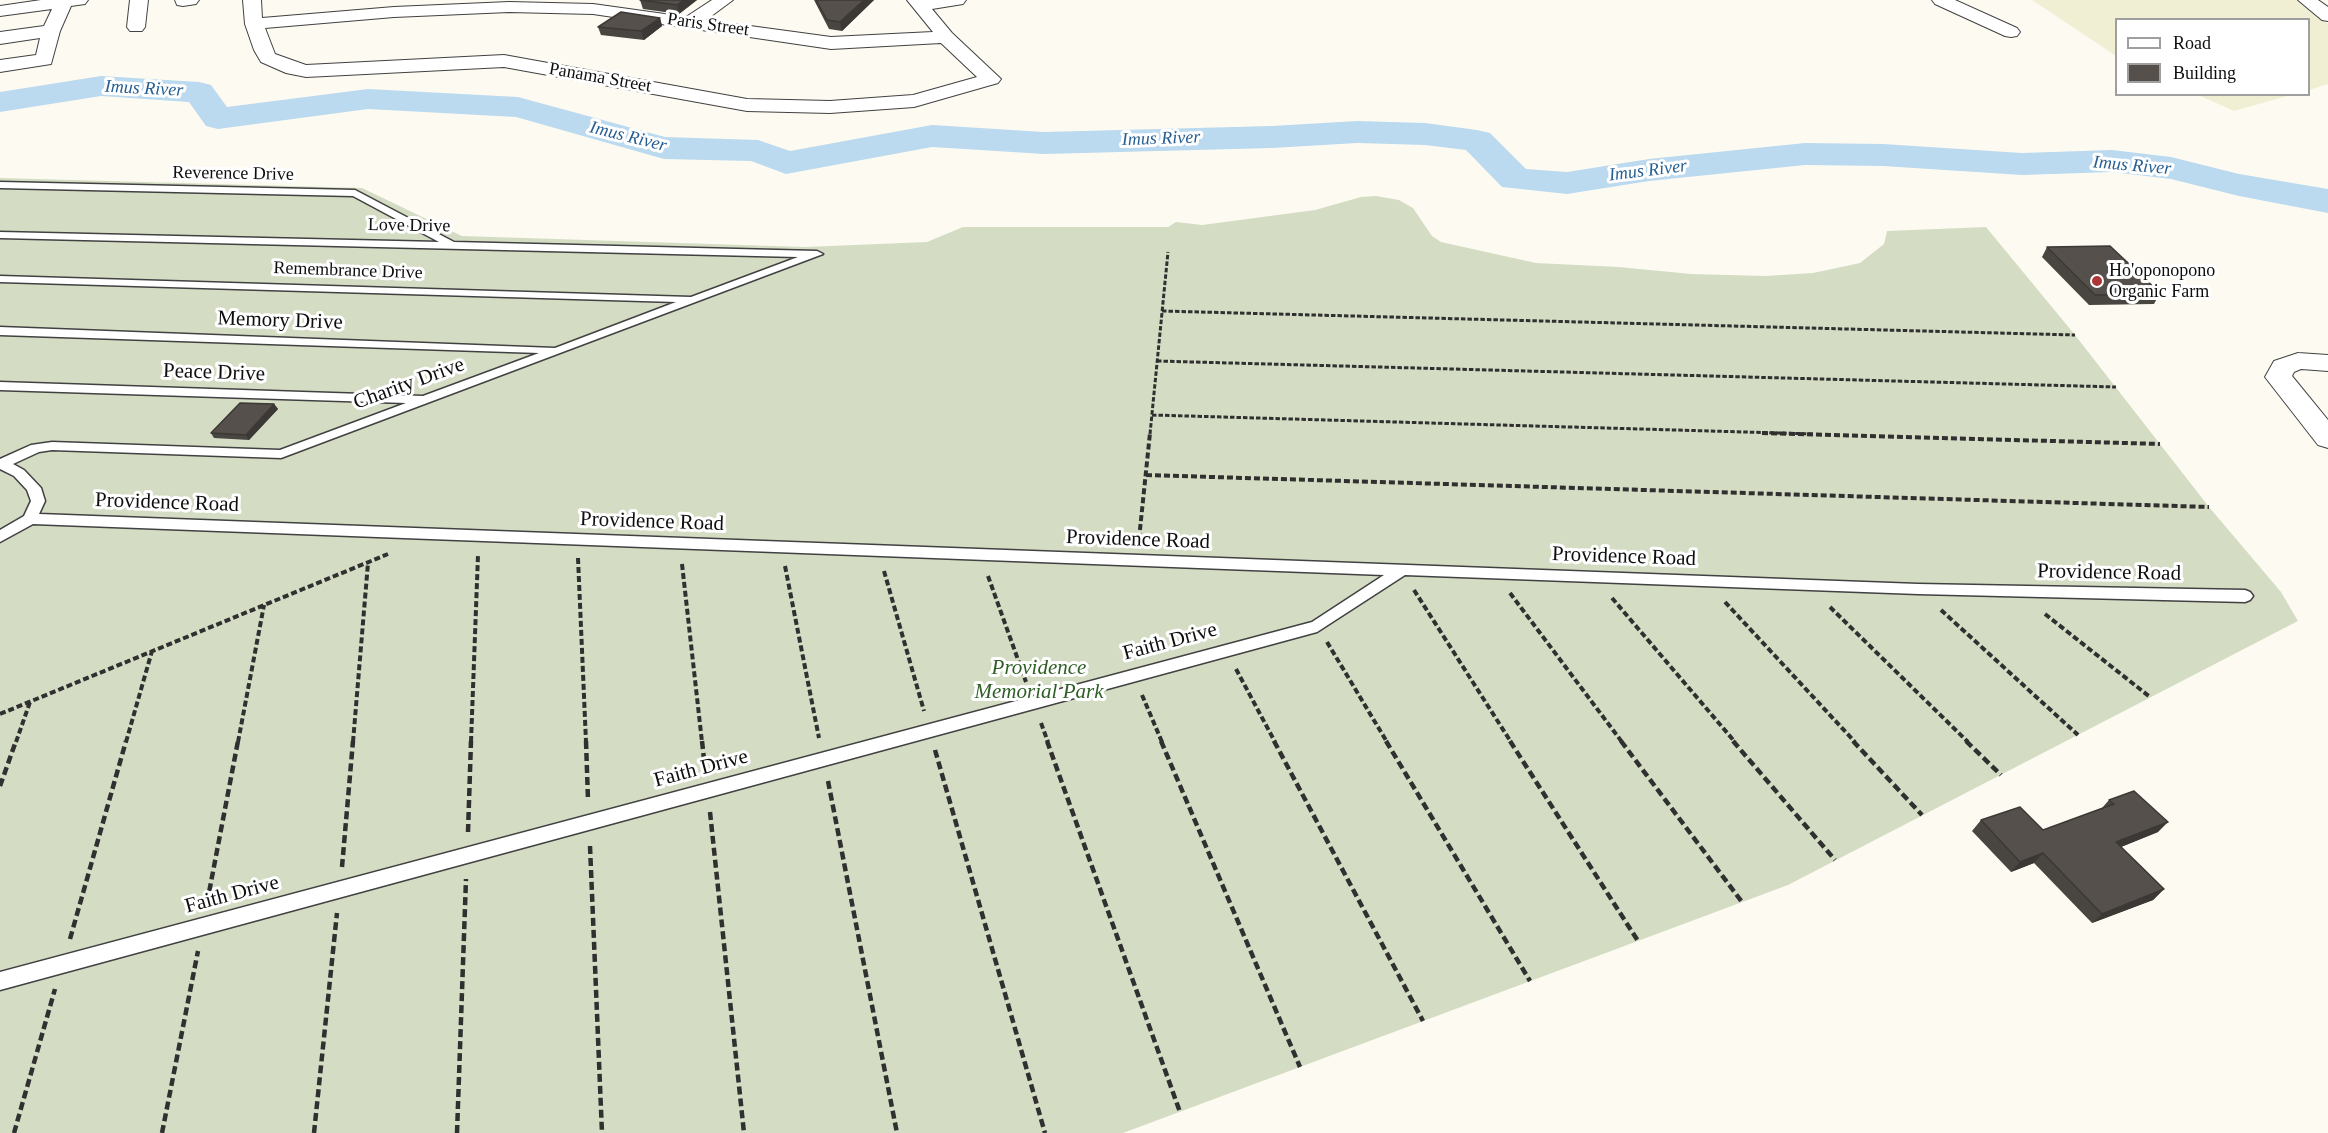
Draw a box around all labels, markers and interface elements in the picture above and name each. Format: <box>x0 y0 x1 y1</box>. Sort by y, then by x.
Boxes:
street label: Paris Street <box>666 9 750 41</box>
legend <box>2115 18 2310 96</box>
text: Road <box>2173 33 2211 53</box>
street label: Panama Street <box>547 58 653 98</box>
text: Building <box>2173 63 2236 83</box>
water label: Imus River <box>104 76 184 102</box>
water label: Imus River <box>587 117 669 157</box>
water label: Imus River <box>1121 127 1201 151</box>
water label: Imus River <box>2092 152 2172 180</box>
water label: Imus River <box>1608 155 1688 187</box>
street label: Reverence Drive <box>172 162 294 186</box>
street label: Love Drive <box>368 214 450 238</box>
street label: Remembrance Drive <box>273 258 423 284</box>
place label: Ho'oponopono Organic Farm <box>2109 260 2215 302</box>
marker: Ho'oponopono Organic Farm <box>2090 274 2104 288</box>
street label: Memory Drive <box>217 306 343 336</box>
street label: Charity Drive <box>350 352 468 416</box>
street label: Peace Drive <box>163 359 265 387</box>
street label: Providence Road <box>95 488 239 518</box>
street label: Providence Road <box>580 507 724 537</box>
street label: Providence Road <box>1066 525 1210 555</box>
street label: Providence Road <box>1552 542 1696 572</box>
street label: Providence Road <box>2037 559 2181 587</box>
street label: Faith Drive <box>1120 617 1220 667</box>
park label: Providence Memorial Park <box>975 655 1103 705</box>
street label: Faith Drive <box>651 744 751 794</box>
street label: Faith Drive <box>182 870 282 920</box>

